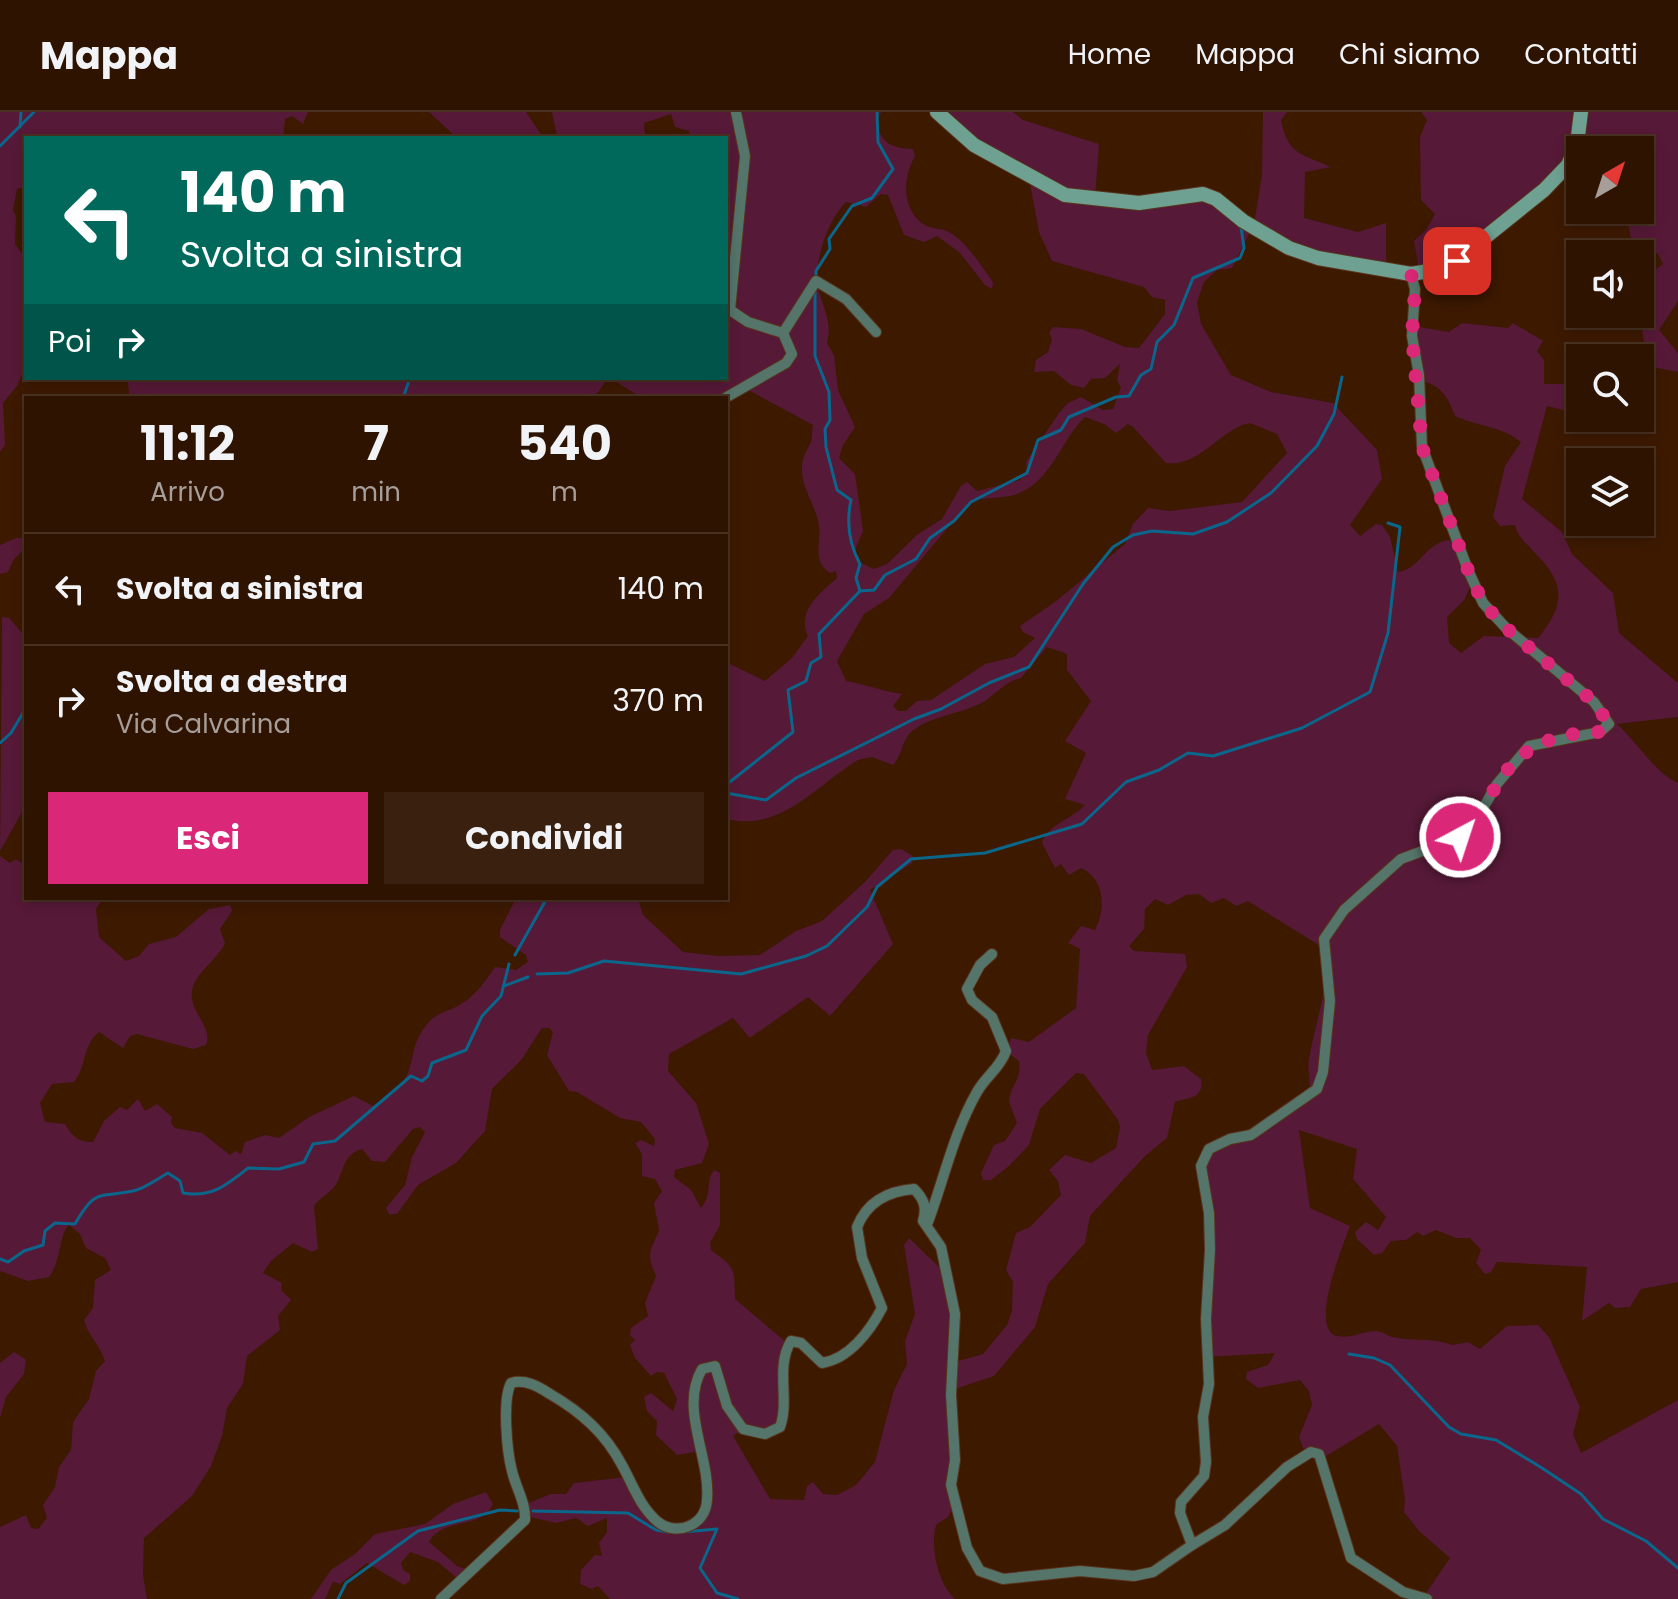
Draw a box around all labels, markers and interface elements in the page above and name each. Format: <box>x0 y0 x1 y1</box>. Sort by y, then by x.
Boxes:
text: Mappa <box>40 29 178 82</box>
text: Home <box>1068 35 1151 74</box>
text: Mappa <box>1195 35 1295 74</box>
text: Chi siamo <box>1339 35 1480 74</box>
text: Contatti <box>1524 35 1638 74</box>
north arrow <box>1566 136 1654 224</box>
map controls <box>1566 136 1654 536</box>
text: 140 m <box>180 153 347 232</box>
icon: left <box>48 168 152 272</box>
pin <box>1423 227 1491 295</box>
text: Svolta a sinistra <box>180 229 463 280</box>
icon: arrive <box>1435 239 1479 283</box>
button: sound <box>1566 240 1654 328</box>
text: Poi <box>48 320 92 363</box>
icon: right <box>108 320 152 364</box>
button: search <box>1566 344 1654 432</box>
text: 11:12 <box>140 410 235 477</box>
text: 7 <box>363 410 389 477</box>
text: 540 <box>517 410 612 477</box>
button: layers <box>1566 448 1654 536</box>
text: Arrivo <box>150 474 225 510</box>
text: min <box>351 474 401 510</box>
text: m <box>551 474 578 510</box>
icon: left <box>48 567 92 611</box>
text: Svolta a sinistra <box>116 567 364 610</box>
text: 140 m <box>618 567 704 610</box>
text: Svolta a destra <box>116 660 348 703</box>
icon: right <box>48 679 92 723</box>
text: 370 m <box>612 679 704 722</box>
text: Via Calvarina <box>116 706 291 742</box>
button: Esci <box>48 792 368 884</box>
button: Condividi <box>384 792 704 884</box>
position arrow <box>1418 795 1502 879</box>

